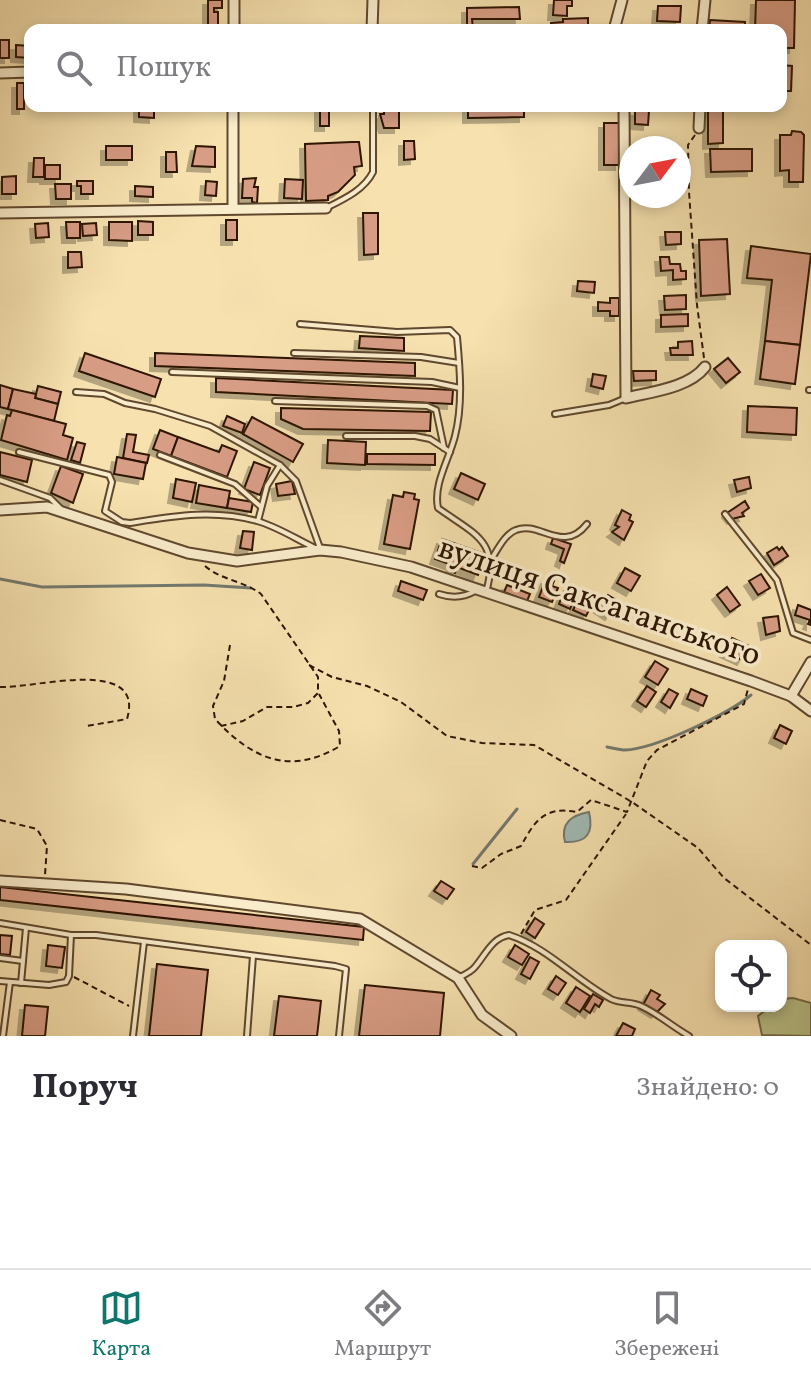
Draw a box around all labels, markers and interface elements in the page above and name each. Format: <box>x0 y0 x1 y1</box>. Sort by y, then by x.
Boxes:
search box <box>24 24 787 112</box>
icon: search <box>52 46 96 90</box>
text: Пошук <box>116 47 211 89</box>
north arrow <box>619 136 691 208</box>
street label: вулиця Саксаганського <box>432 527 766 679</box>
map controls <box>715 940 787 1012</box>
button: locate <box>715 940 787 1012</box>
text: Поруч <box>32 1065 138 1112</box>
text: Знайдено: 0 <box>636 1070 779 1106</box>
tab: Карта <box>91 1286 151 1365</box>
tab: Маршрут <box>334 1286 431 1365</box>
tab: Збережені <box>614 1286 719 1365</box>

